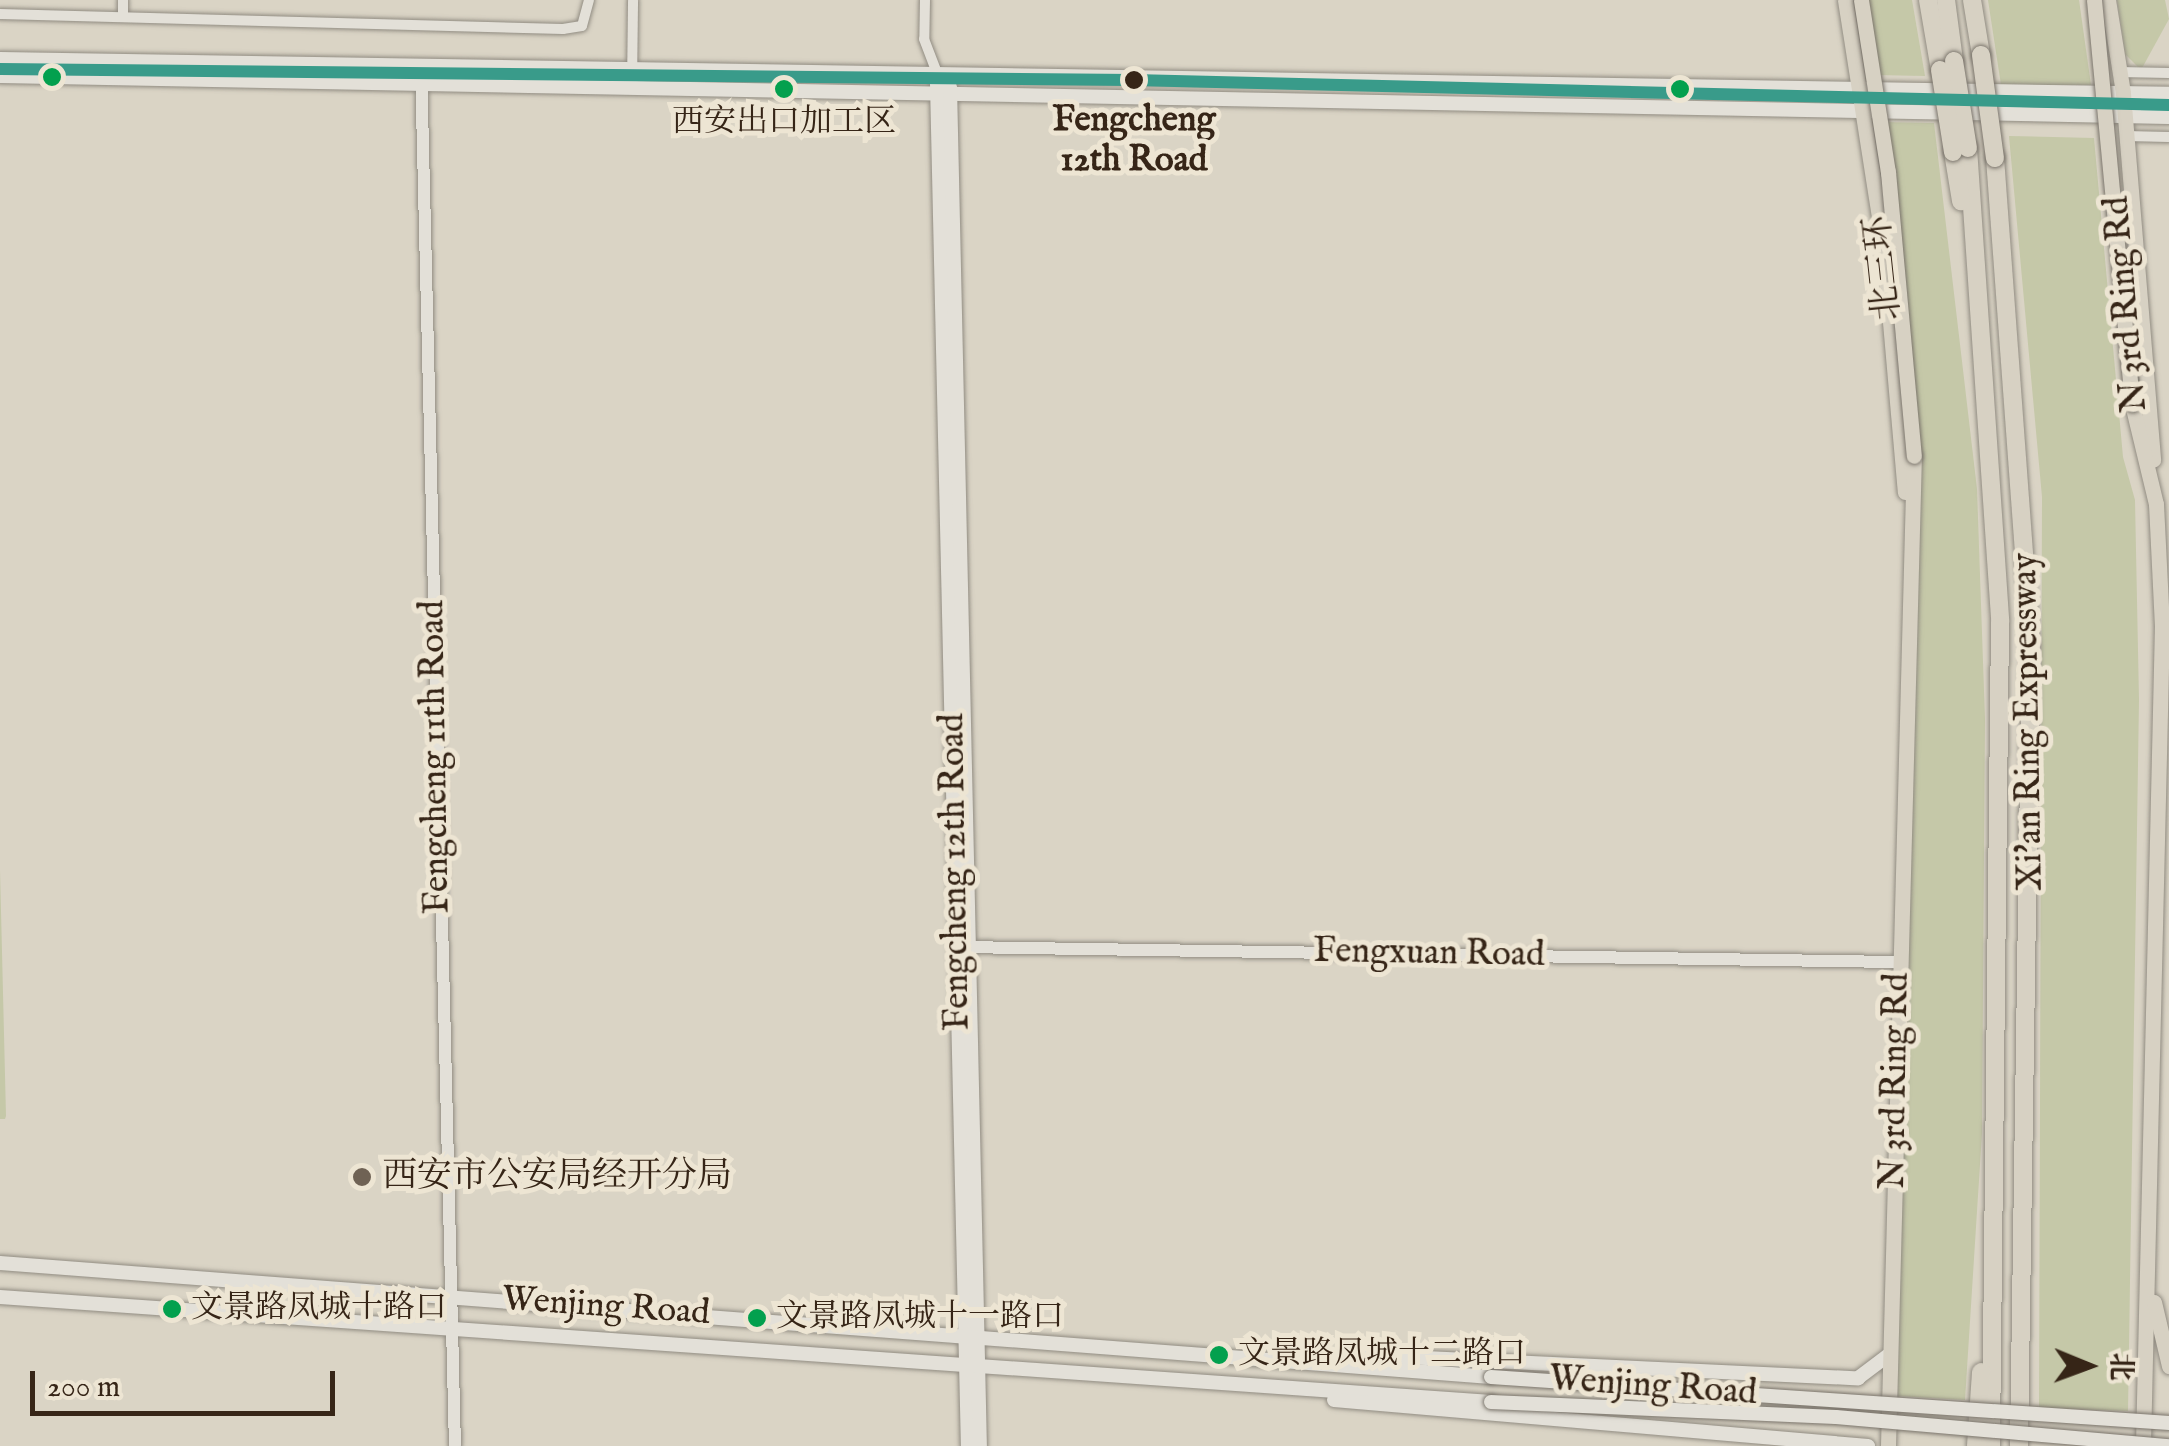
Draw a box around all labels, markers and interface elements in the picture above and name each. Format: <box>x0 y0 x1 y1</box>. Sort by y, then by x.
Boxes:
marker: Fengcheng 12th Road <box>1119 65 1149 95</box>
unlabelled marker <box>42 67 62 87</box>
marker: 西安出口加工区 <box>774 79 794 99</box>
unlabelled marker <box>1670 79 1690 99</box>
place label: Fengcheng 12th Road <box>1053 100 1215 182</box>
place label: 西安出口加工区 <box>672 104 896 142</box>
street label: N 3rd Ring Rd <box>2097 194 2157 414</box>
street label: 北三环 <box>1858 214 1910 322</box>
street label: Xi'an Ring Expressway <box>2005 553 2053 891</box>
street label: Fengcheng 11th Road <box>412 600 460 914</box>
street label: Fengcheng 12th Road <box>932 713 980 1031</box>
street label: Fengxuan Road <box>1313 931 1545 977</box>
street label: N 3rd Ring Rd <box>1873 972 1919 1190</box>
place label: 西安市公安局经开分局 <box>382 1156 732 1198</box>
marker: 西安市公安局经开分局 <box>351 1166 373 1188</box>
street label: Wenjing Road <box>501 1279 711 1335</box>
place label: 文景路凤城十路口 <box>191 1290 447 1328</box>
marker: 文景路凤城十路口 <box>162 1299 182 1319</box>
place label: 文景路凤城十一路口 <box>776 1299 1064 1337</box>
marker: 文景路凤城十一路口 <box>747 1308 767 1328</box>
north arrow <box>2039 1316 2139 1416</box>
place label: 文景路凤城十二路口 <box>1238 1336 1526 1374</box>
marker: 文景路凤城十二路口 <box>1209 1345 1229 1365</box>
scale bar <box>35 1351 340 1413</box>
text: 北 <box>2102 1352 2137 1381</box>
street label: Wenjing Road <box>1548 1359 1758 1415</box>
text: 200 m <box>47 1369 120 1407</box>

